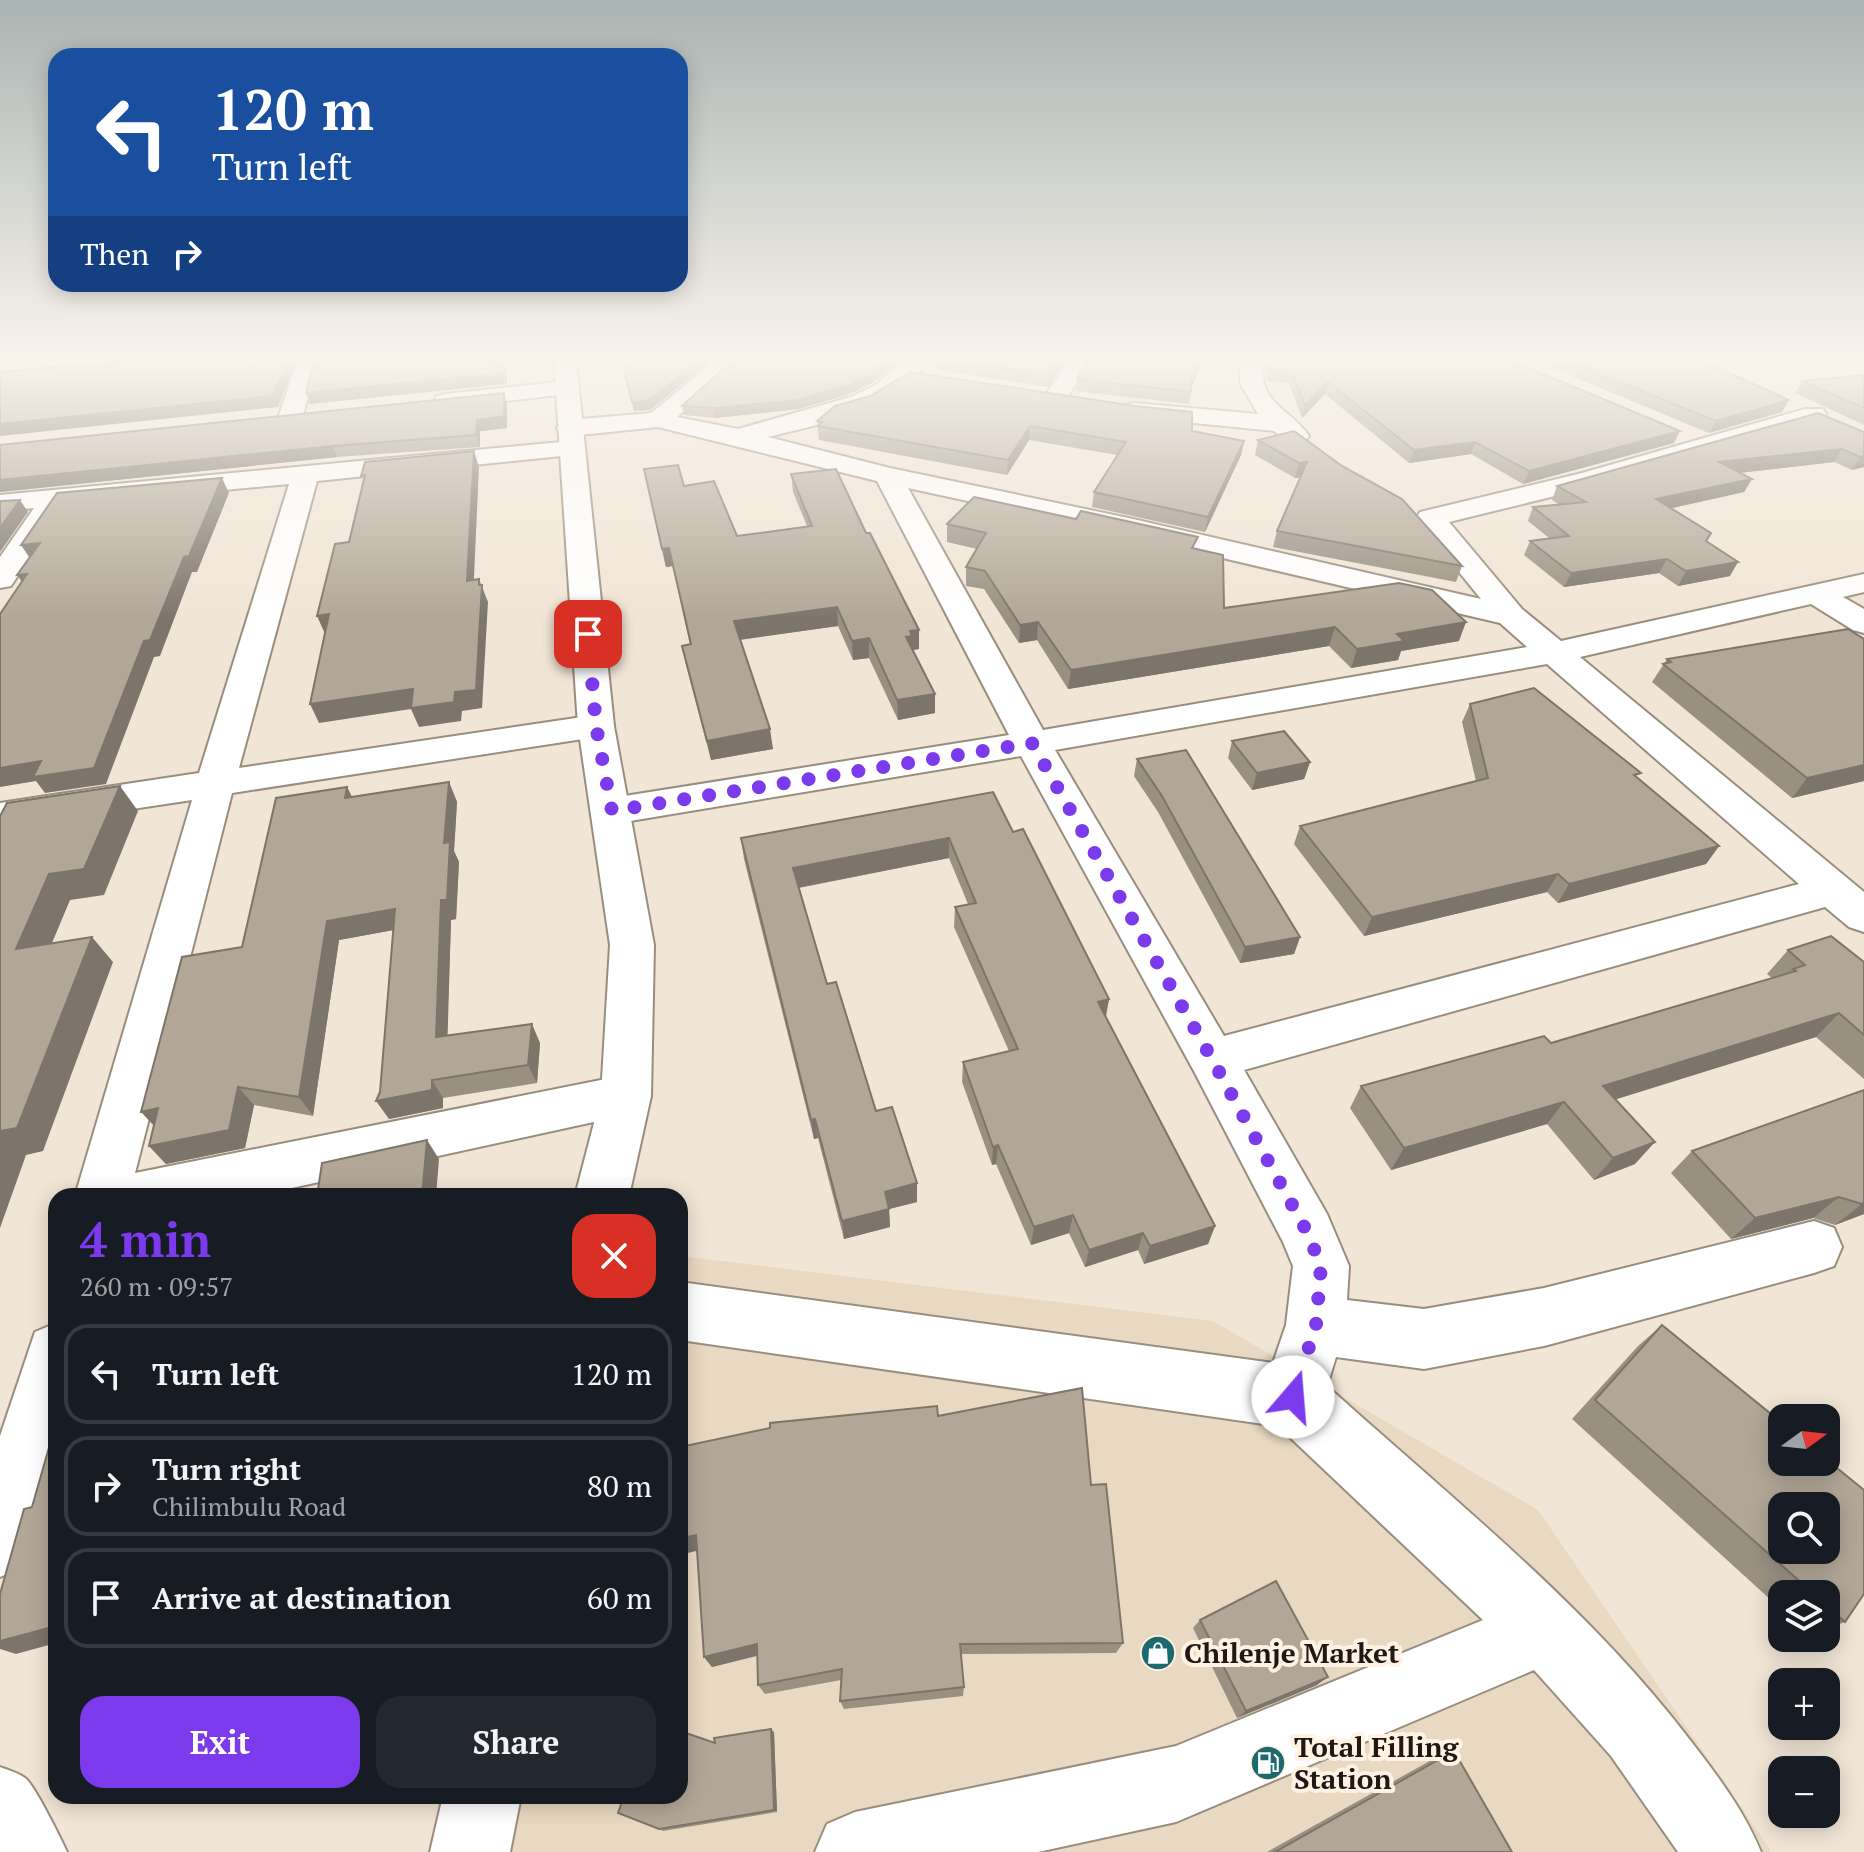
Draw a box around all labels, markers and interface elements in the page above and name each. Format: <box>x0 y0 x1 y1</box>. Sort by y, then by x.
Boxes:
text: 120 m <box>212 72 374 146</box>
icon: left <box>80 80 184 184</box>
text: Turn left <box>212 143 352 190</box>
icon: right <box>165 232 209 276</box>
text: Then <box>80 234 149 274</box>
pin <box>554 600 622 668</box>
icon: arrive <box>566 612 610 656</box>
text: 4 min <box>80 1207 211 1271</box>
button: close <box>572 1214 656 1298</box>
text: 260 m · 09:57 <box>80 1269 233 1303</box>
icon: left <box>84 1352 128 1396</box>
text: Turn left <box>152 1354 279 1394</box>
text: 120 m <box>571 1354 652 1394</box>
position arrow <box>1251 1355 1335 1439</box>
north arrow <box>1768 1404 1840 1476</box>
map controls <box>1768 1404 1840 1828</box>
text: Turn right <box>152 1449 301 1489</box>
icon: right <box>84 1464 128 1508</box>
text: 80 m <box>587 1466 652 1506</box>
text: Chilimbulu Road <box>152 1489 346 1523</box>
button: search <box>1768 1492 1840 1564</box>
icon: arrive <box>84 1576 128 1620</box>
text: Arrive at destination <box>152 1578 451 1618</box>
text: 60 m <box>587 1578 652 1618</box>
button: layers <box>1768 1580 1840 1652</box>
shop icon: Chilenje Market <box>1139 1634 1177 1672</box>
place label: Chilenje Market <box>1184 1634 1399 1671</box>
button: + <box>1768 1668 1840 1740</box>
button: Exit <box>80 1696 360 1788</box>
button: Share <box>376 1696 656 1788</box>
place label: Total Filling Station <box>1294 1728 1460 1797</box>
fuel station icon: Total Filling Station <box>1249 1744 1287 1782</box>
button: − <box>1768 1756 1840 1828</box>

